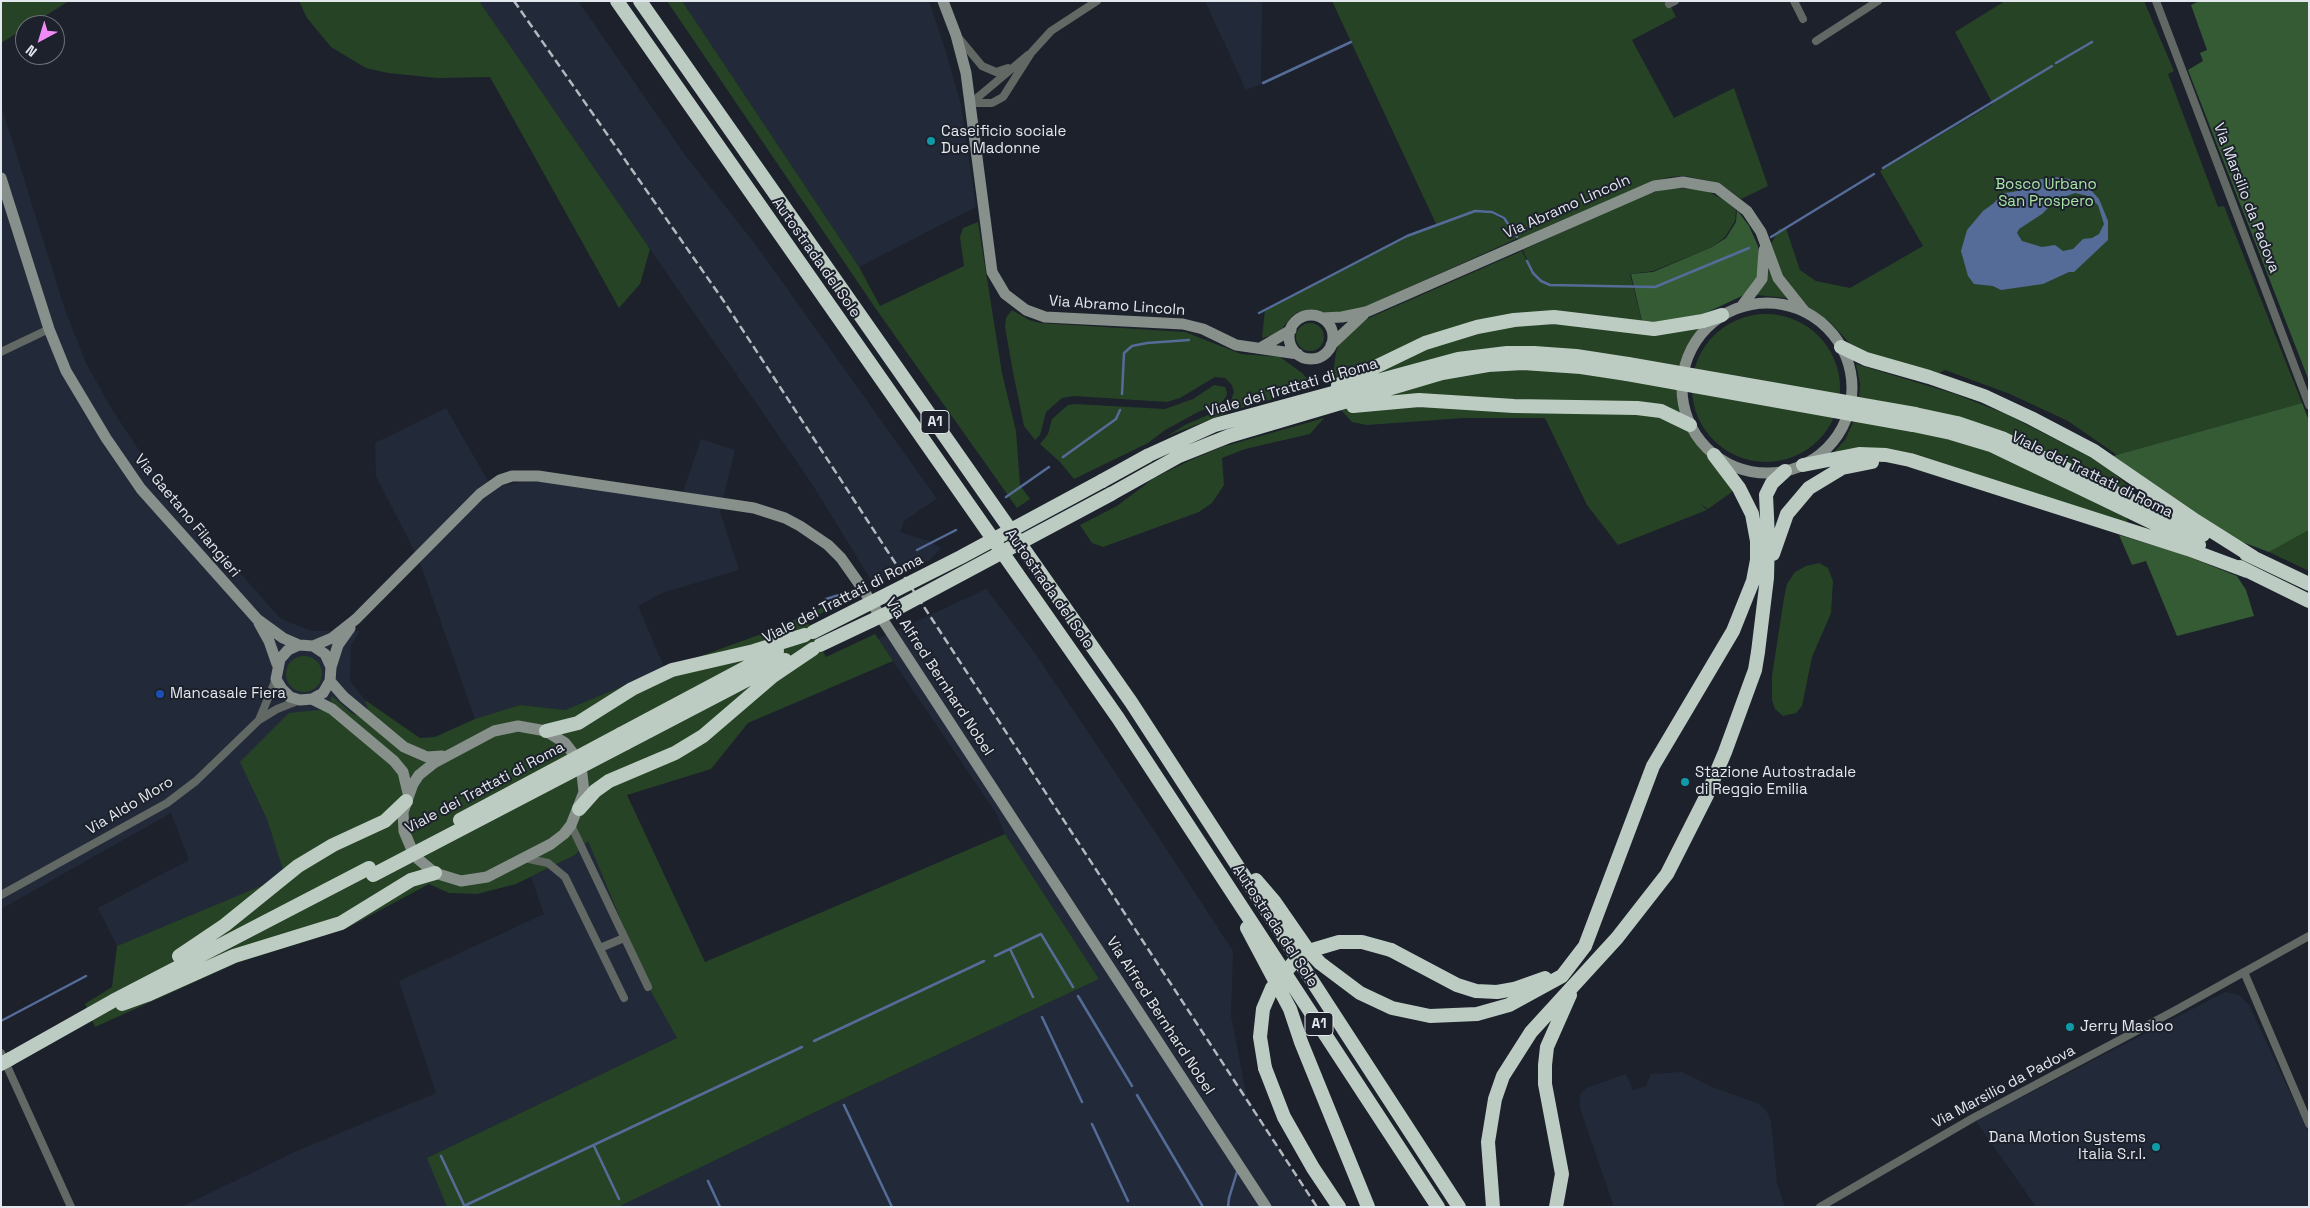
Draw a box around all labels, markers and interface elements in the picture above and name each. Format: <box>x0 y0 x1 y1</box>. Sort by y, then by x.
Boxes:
north arrow <box>15 15 65 65</box>
text: N <box>22 41 41 61</box>
street label: Via Marsilio da Padova <box>2209 121 2283 275</box>
place label: Caseificio sociale Due Madonne <box>941 123 1066 158</box>
marker: Caseificio sociale Due Madonne <box>925 135 937 147</box>
street label: Via Abramo Lincoln <box>1501 171 1633 243</box>
park label: Bosco Urbano San Prospero <box>1995 176 2097 211</box>
street label: Autostrada del Sole <box>768 195 864 321</box>
street label: Via Abramo Lincoln <box>1048 292 1186 320</box>
street label: Viale dei Trattati di Roma <box>1204 355 1380 421</box>
road number: A1 <box>921 411 949 434</box>
street label: Viale dei Trattati di Roma <box>2008 428 2176 522</box>
street label: Via Gaetano Filangieri <box>130 451 244 581</box>
street label: Autostrada del Sole <box>1001 526 1097 652</box>
street label: Viale dei Trattati di Roma <box>760 551 926 647</box>
street label: Via Alfred Bernhard Nobel <box>881 595 997 759</box>
place label: Mancasale Fiera <box>170 685 286 703</box>
marker: Mancasale Fiera <box>154 688 166 700</box>
street label: Viale dei Trattati di Roma <box>402 738 568 838</box>
place label: Stazione Autostradale di Reggio Emilia <box>1695 764 1856 799</box>
street label: Via Aldo Moro <box>83 773 177 839</box>
marker: Stazione Autostradale di Reggio Emilia <box>1679 776 1691 788</box>
street label: Autostrada del Sole <box>1229 861 1321 991</box>
street label: Via Alfred Bernhard Nobel <box>1102 934 1218 1098</box>
road number: A1 <box>1305 1012 1333 1036</box>
place label: Jerry Masloo <box>2080 1018 2173 1036</box>
marker: Jerry Masloo <box>2064 1021 2076 1033</box>
street label: Via Marsilio da Padova <box>1930 1042 2078 1132</box>
place label: Dana Motion Systems Italia S.r.l. <box>1988 1129 2146 1164</box>
marker: Dana Motion Systems Italia S.r.l. <box>2150 1141 2162 1153</box>

